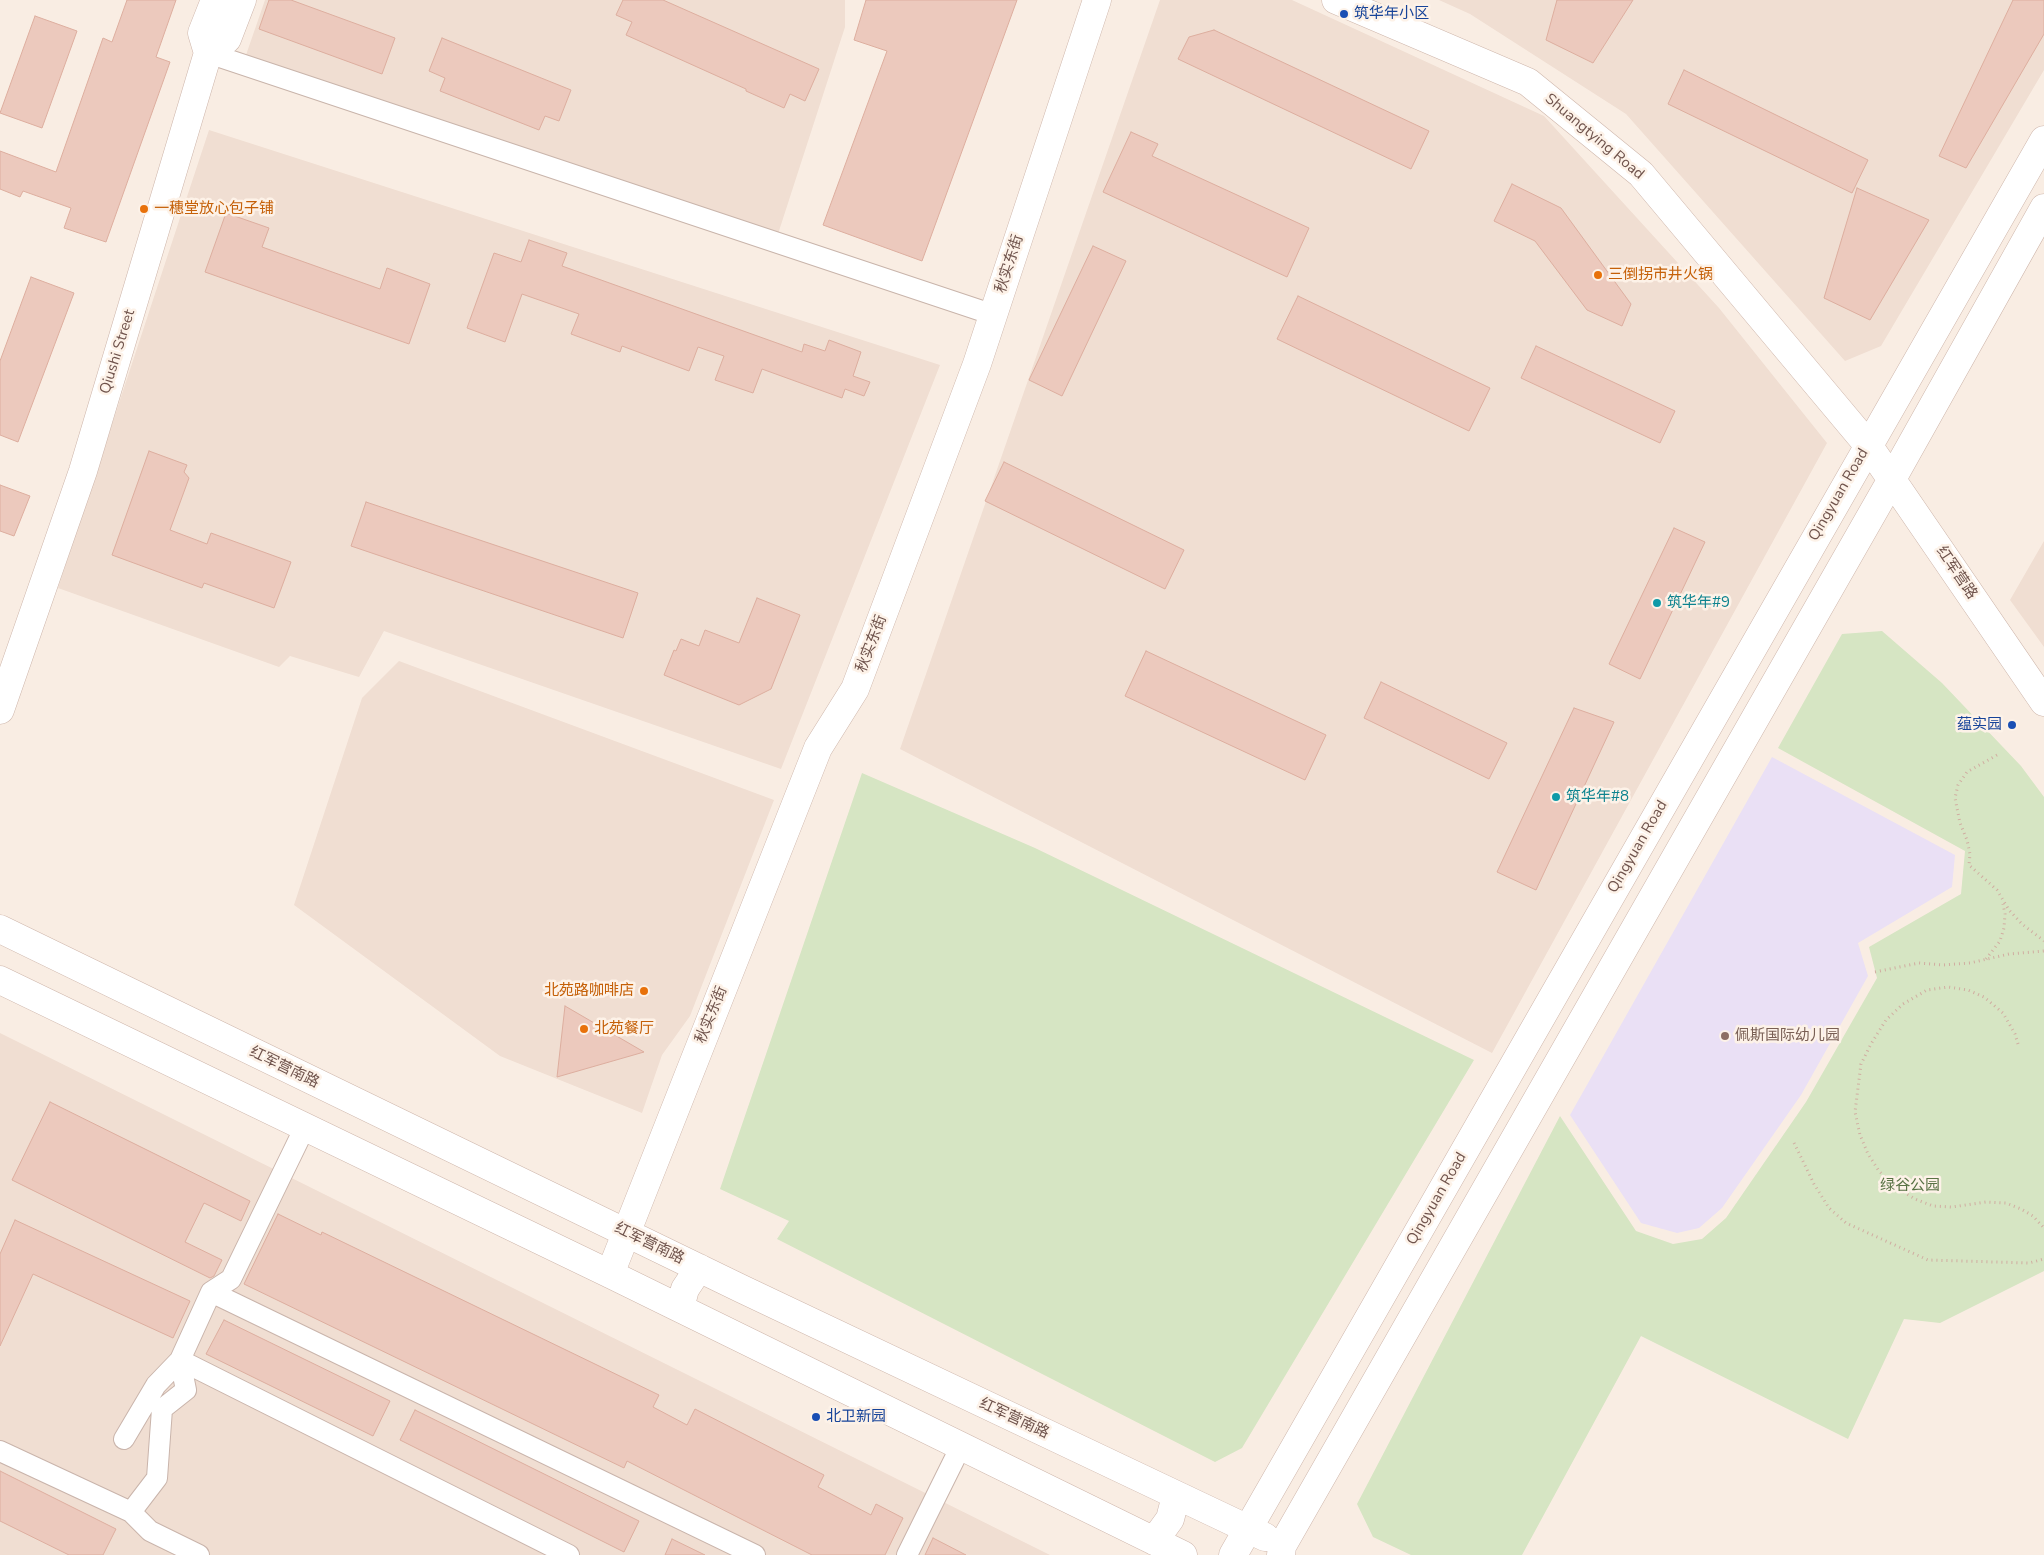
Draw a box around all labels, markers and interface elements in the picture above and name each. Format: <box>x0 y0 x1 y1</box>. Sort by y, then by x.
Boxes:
place label: 筑华年小区 <box>1354 5 1429 23</box>
marker: 筑华年小区 <box>1338 8 1350 20</box>
street label: Shuangtying Road <box>1541 90 1647 184</box>
place label: 一穗堂放心包子铺 <box>154 200 274 218</box>
marker: 一穗堂放心包子铺 <box>138 203 150 215</box>
street label: 秋实东街 <box>992 233 1028 295</box>
place label: 三倒拐市井火锅 <box>1608 266 1713 284</box>
marker: 三倒拐市井火锅 <box>1592 269 1604 281</box>
street label: Qiushi Street <box>97 308 139 396</box>
street label: Qingyuan Road <box>1805 446 1873 544</box>
street label: 红军营路 <box>1932 543 1980 603</box>
place label: 筑华年#9 <box>1667 594 1730 612</box>
marker: 筑华年#9 <box>1651 597 1663 609</box>
street label: 秋实东街 <box>853 613 891 675</box>
place label: 蕴实园 <box>1957 716 2002 734</box>
marker: 蕴实园 <box>2006 719 2018 731</box>
place label: 筑华年#8 <box>1566 788 1629 806</box>
marker: 筑华年#8 <box>1550 791 1562 803</box>
street label: Qingyuan Road <box>1604 798 1672 896</box>
place label: 北苑路咖啡店 <box>544 982 634 1000</box>
street label: 秋实东街 <box>692 984 732 1046</box>
marker: 北苑路咖啡店 <box>638 985 650 997</box>
place label: 北苑餐厅 <box>594 1020 654 1038</box>
marker: 北苑餐厅 <box>578 1023 590 1035</box>
place label: 佩斯国际幼儿园 <box>1735 1027 1840 1045</box>
marker: 佩斯国际幼儿园 <box>1719 1030 1731 1042</box>
street label: 红军营南路 <box>246 1043 322 1093</box>
street label: Qingyuan Road <box>1403 1150 1471 1248</box>
park label: 绿谷公园 <box>1880 1177 1940 1195</box>
street label: 红军营南路 <box>611 1219 687 1269</box>
street label: 红军营南路 <box>976 1395 1052 1443</box>
place label: 北卫新园 <box>826 1408 886 1426</box>
marker: 北卫新园 <box>810 1411 822 1423</box>

